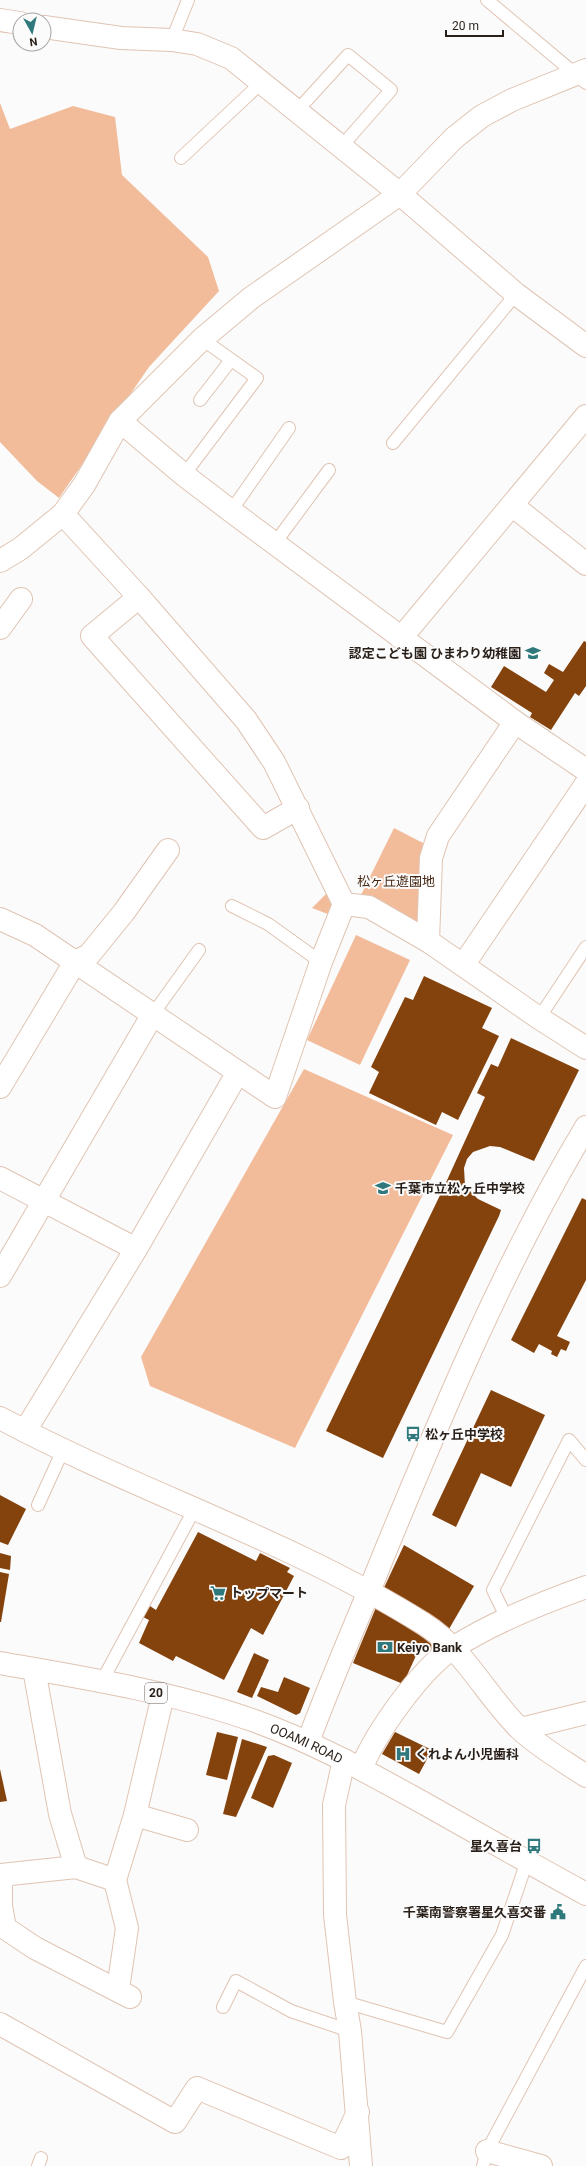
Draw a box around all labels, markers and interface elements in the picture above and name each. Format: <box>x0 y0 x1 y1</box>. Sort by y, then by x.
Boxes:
north arrow <box>12 12 52 52</box>
scale bar <box>446 12 503 38</box>
text: 20 m <box>452 19 479 33</box>
text: N <box>28 34 38 48</box>
school or university icon: 認定こども園 ひまわり幼稚園 <box>524 644 542 662</box>
place label: 認定こども園 ひまわり幼稚園 <box>349 646 521 661</box>
park label: 松ヶ丘遊園地 <box>357 874 435 889</box>
school or university icon: 千葉市立松ヶ丘中学校 <box>374 1179 392 1197</box>
place label: 千葉市立松ヶ丘中学校 <box>395 1181 525 1196</box>
bus stop icon: 松ヶ丘中学校 <box>404 1425 422 1443</box>
place label: 松ヶ丘中学校 <box>425 1427 503 1442</box>
supermarket icon: トップマート <box>209 1584 227 1602</box>
place label: トップマート <box>230 1586 308 1601</box>
bank icon: Keiyo Bank <box>376 1638 394 1656</box>
place label: Keiyo Bank <box>397 1640 463 1655</box>
road number: 20 <box>145 1683 167 1703</box>
street label: OOAMI ROAD <box>268 1720 345 1766</box>
hospital icon: くれよん小児歯科 <box>394 1745 412 1763</box>
place label: くれよん小児歯科 <box>415 1747 519 1762</box>
bus stop icon: 星久喜台 <box>525 1837 543 1855</box>
place label: 星久喜台 <box>470 1839 522 1854</box>
public building icon: 千葉南警察署星久喜交番 <box>549 1903 567 1921</box>
place label: 千葉南警察署星久喜交番 <box>403 1905 546 1920</box>

